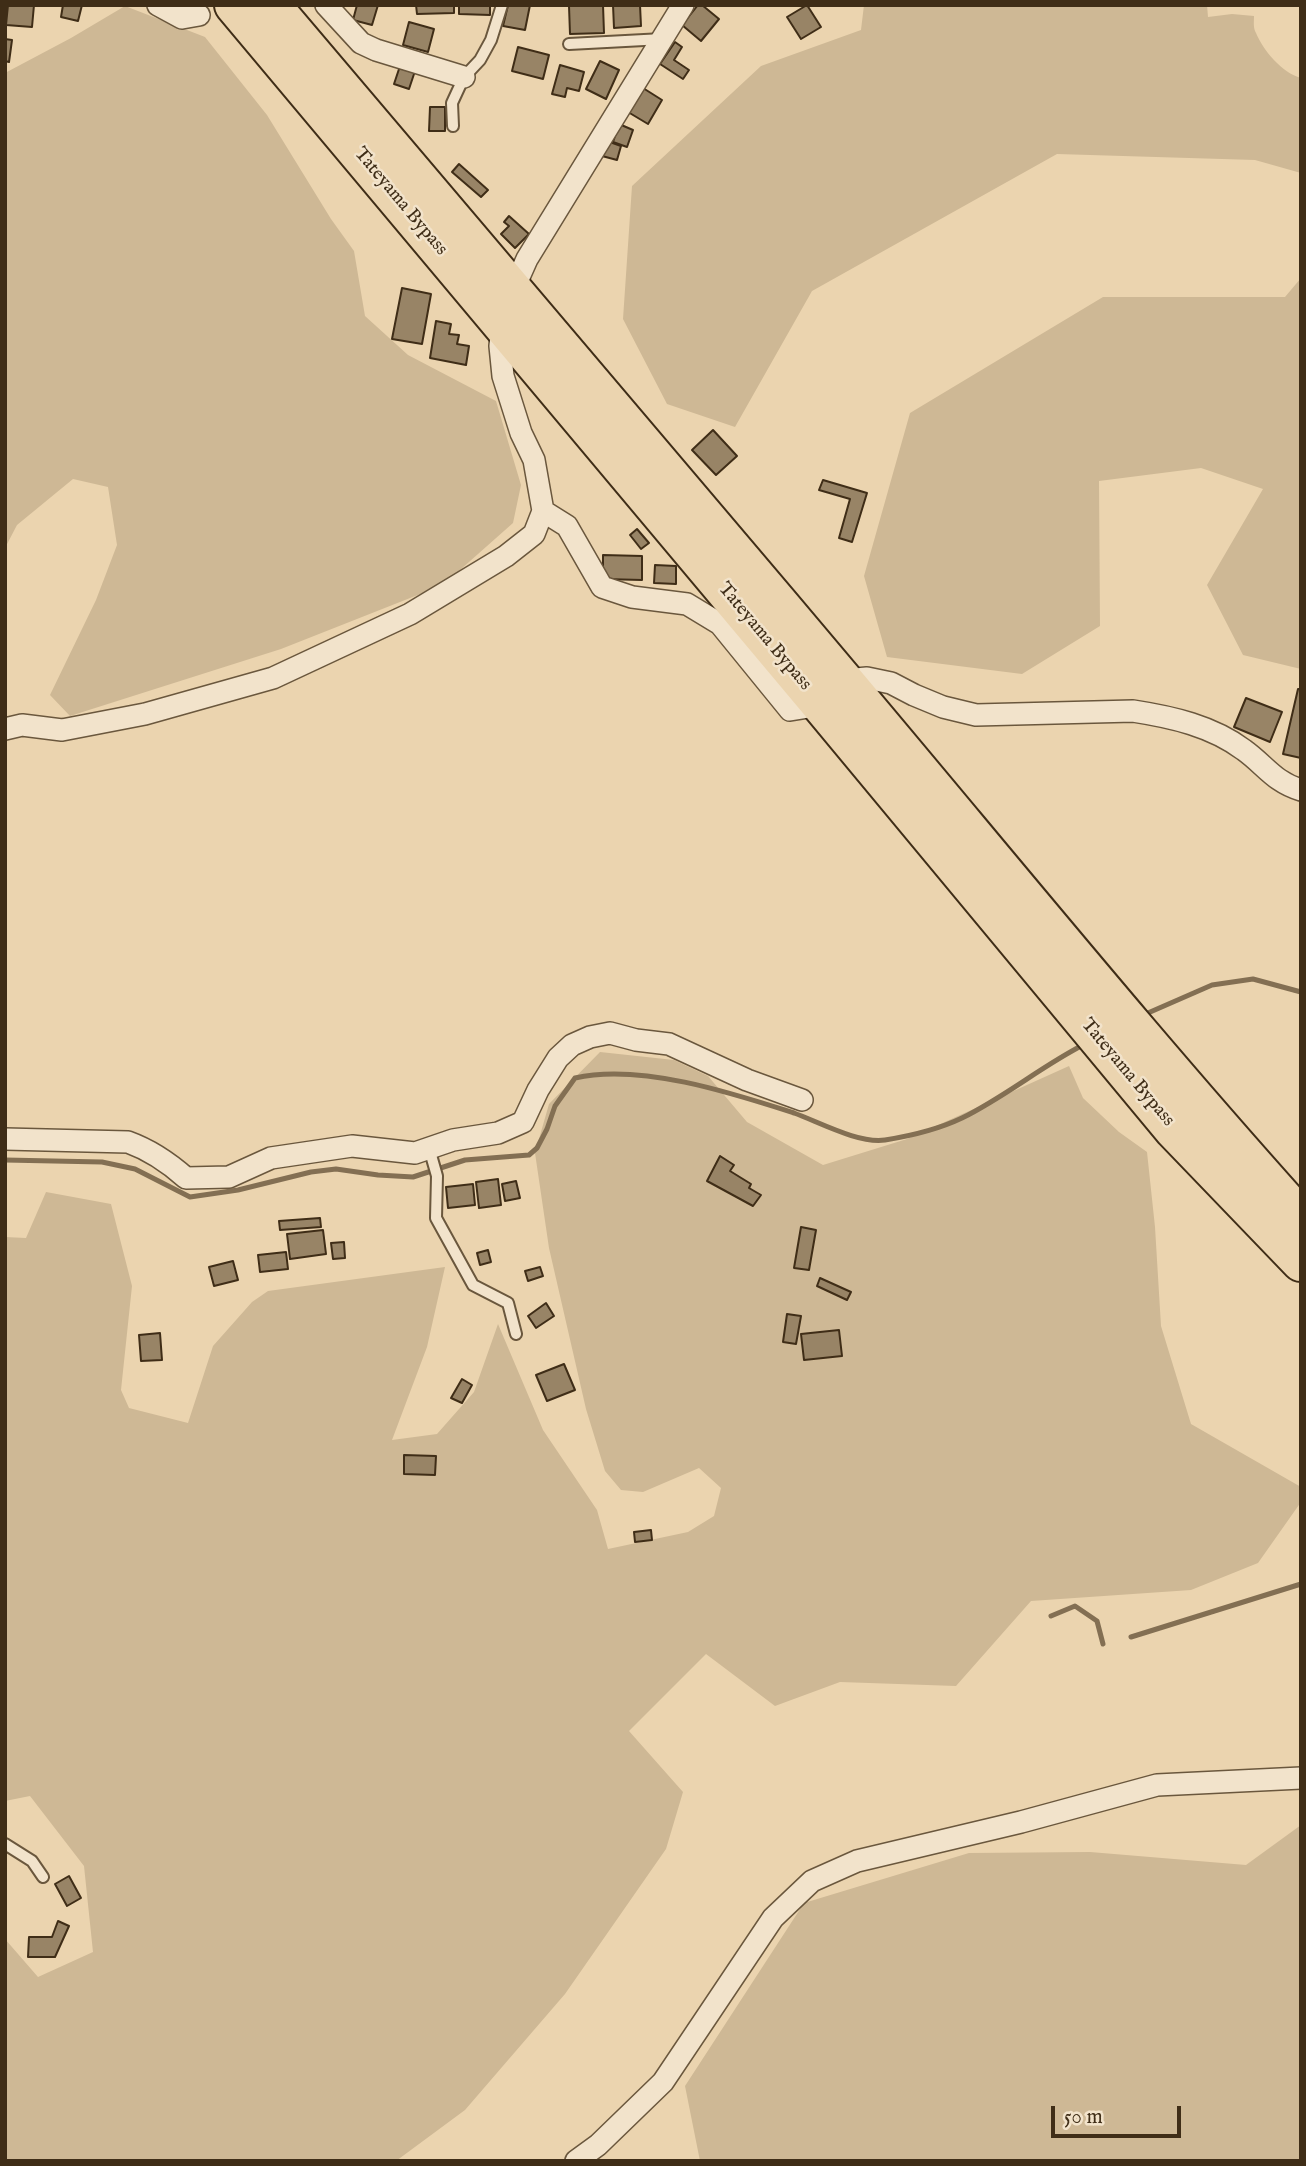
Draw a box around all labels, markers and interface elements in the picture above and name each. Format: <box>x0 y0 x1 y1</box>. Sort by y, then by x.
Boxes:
street label: Tateyama Bypass <box>348 143 452 261</box>
street label: Tateyama Bypass <box>712 578 816 696</box>
street label: Tateyama Bypass <box>1075 1014 1179 1132</box>
scale bar <box>1054 2092 1184 2136</box>
text: 50 m <box>1064 2104 1103 2131</box>

